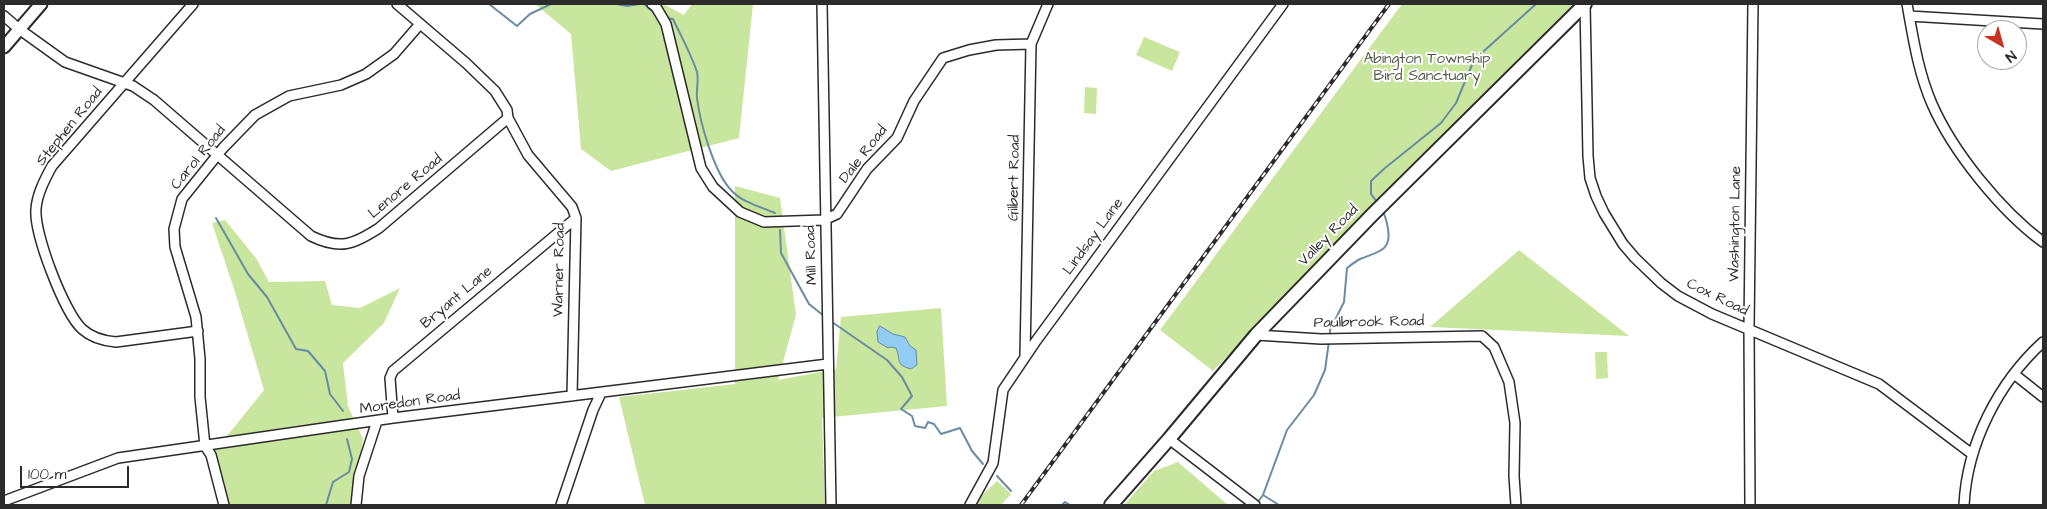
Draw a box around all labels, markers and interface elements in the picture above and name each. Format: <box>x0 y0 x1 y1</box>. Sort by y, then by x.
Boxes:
north arrow <box>1977 20 2027 70</box>
text: N <box>2001 45 2020 67</box>
park label: Abington Township Bird Sanctuary <box>1364 51 1490 86</box>
street label: Stephen Road <box>33 84 107 170</box>
street label: Carol Road <box>168 122 230 194</box>
street label: Dale Road <box>836 123 892 187</box>
street label: Gilbert Road <box>1005 135 1025 221</box>
street label: Lenore Road <box>365 151 447 223</box>
street label: Washington Lane <box>1726 166 1746 282</box>
street label: Lindsay Lane <box>1060 195 1128 279</box>
street label: Valley Road <box>1295 201 1363 271</box>
street label: Warner Road <box>550 223 570 317</box>
street label: Mill Road <box>802 225 822 285</box>
street label: Bryant Lane <box>418 263 496 333</box>
street label: Cox Road <box>1683 275 1751 321</box>
street label: Paulbrook Road <box>1314 313 1424 333</box>
street label: Moredon Road <box>359 387 461 419</box>
scale bar <box>22 456 131 488</box>
text: 100 m <box>28 464 67 485</box>

